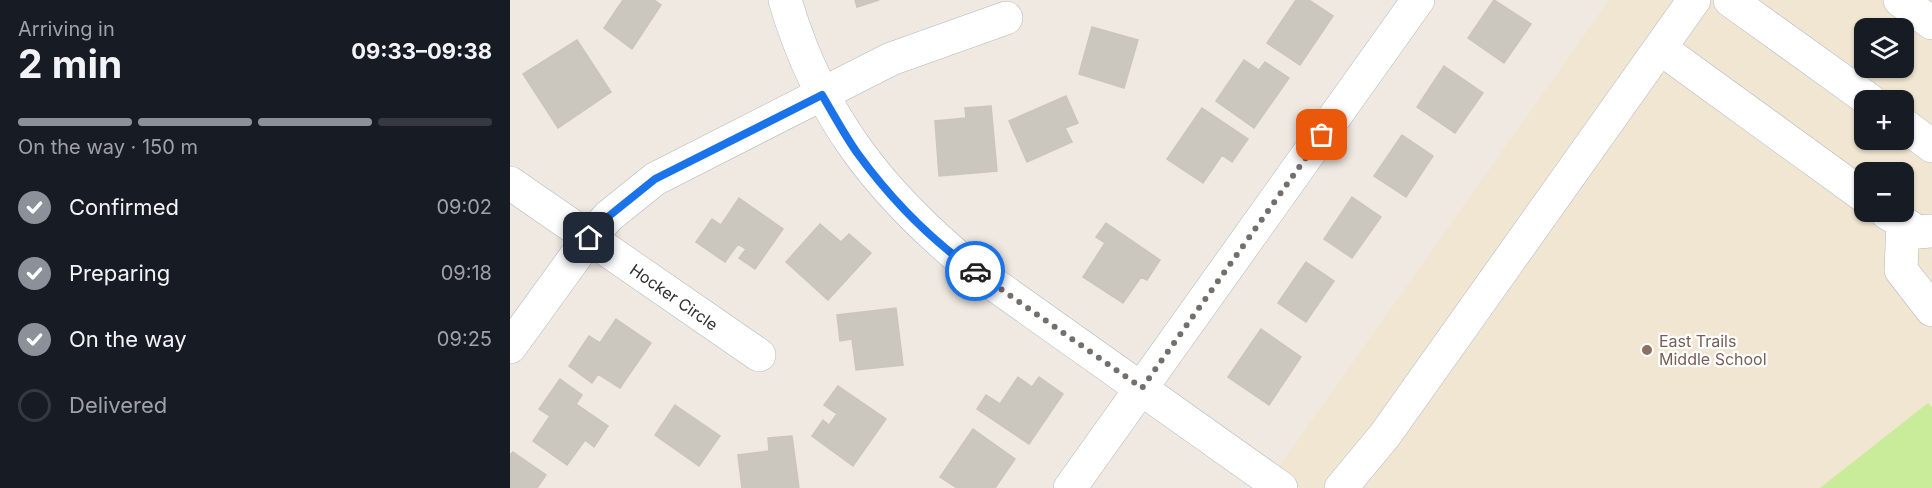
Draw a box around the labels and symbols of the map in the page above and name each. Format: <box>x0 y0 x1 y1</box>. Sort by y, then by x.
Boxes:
pin <box>1296 109 1347 160</box>
pin <box>563 212 614 263</box>
courier <box>945 241 1005 301</box>
street label: Hocker Circle <box>626 259 722 335</box>
place label: East Trails Middle School <box>1659 331 1767 369</box>
marker: East Trails Middle School <box>1640 343 1654 357</box>

